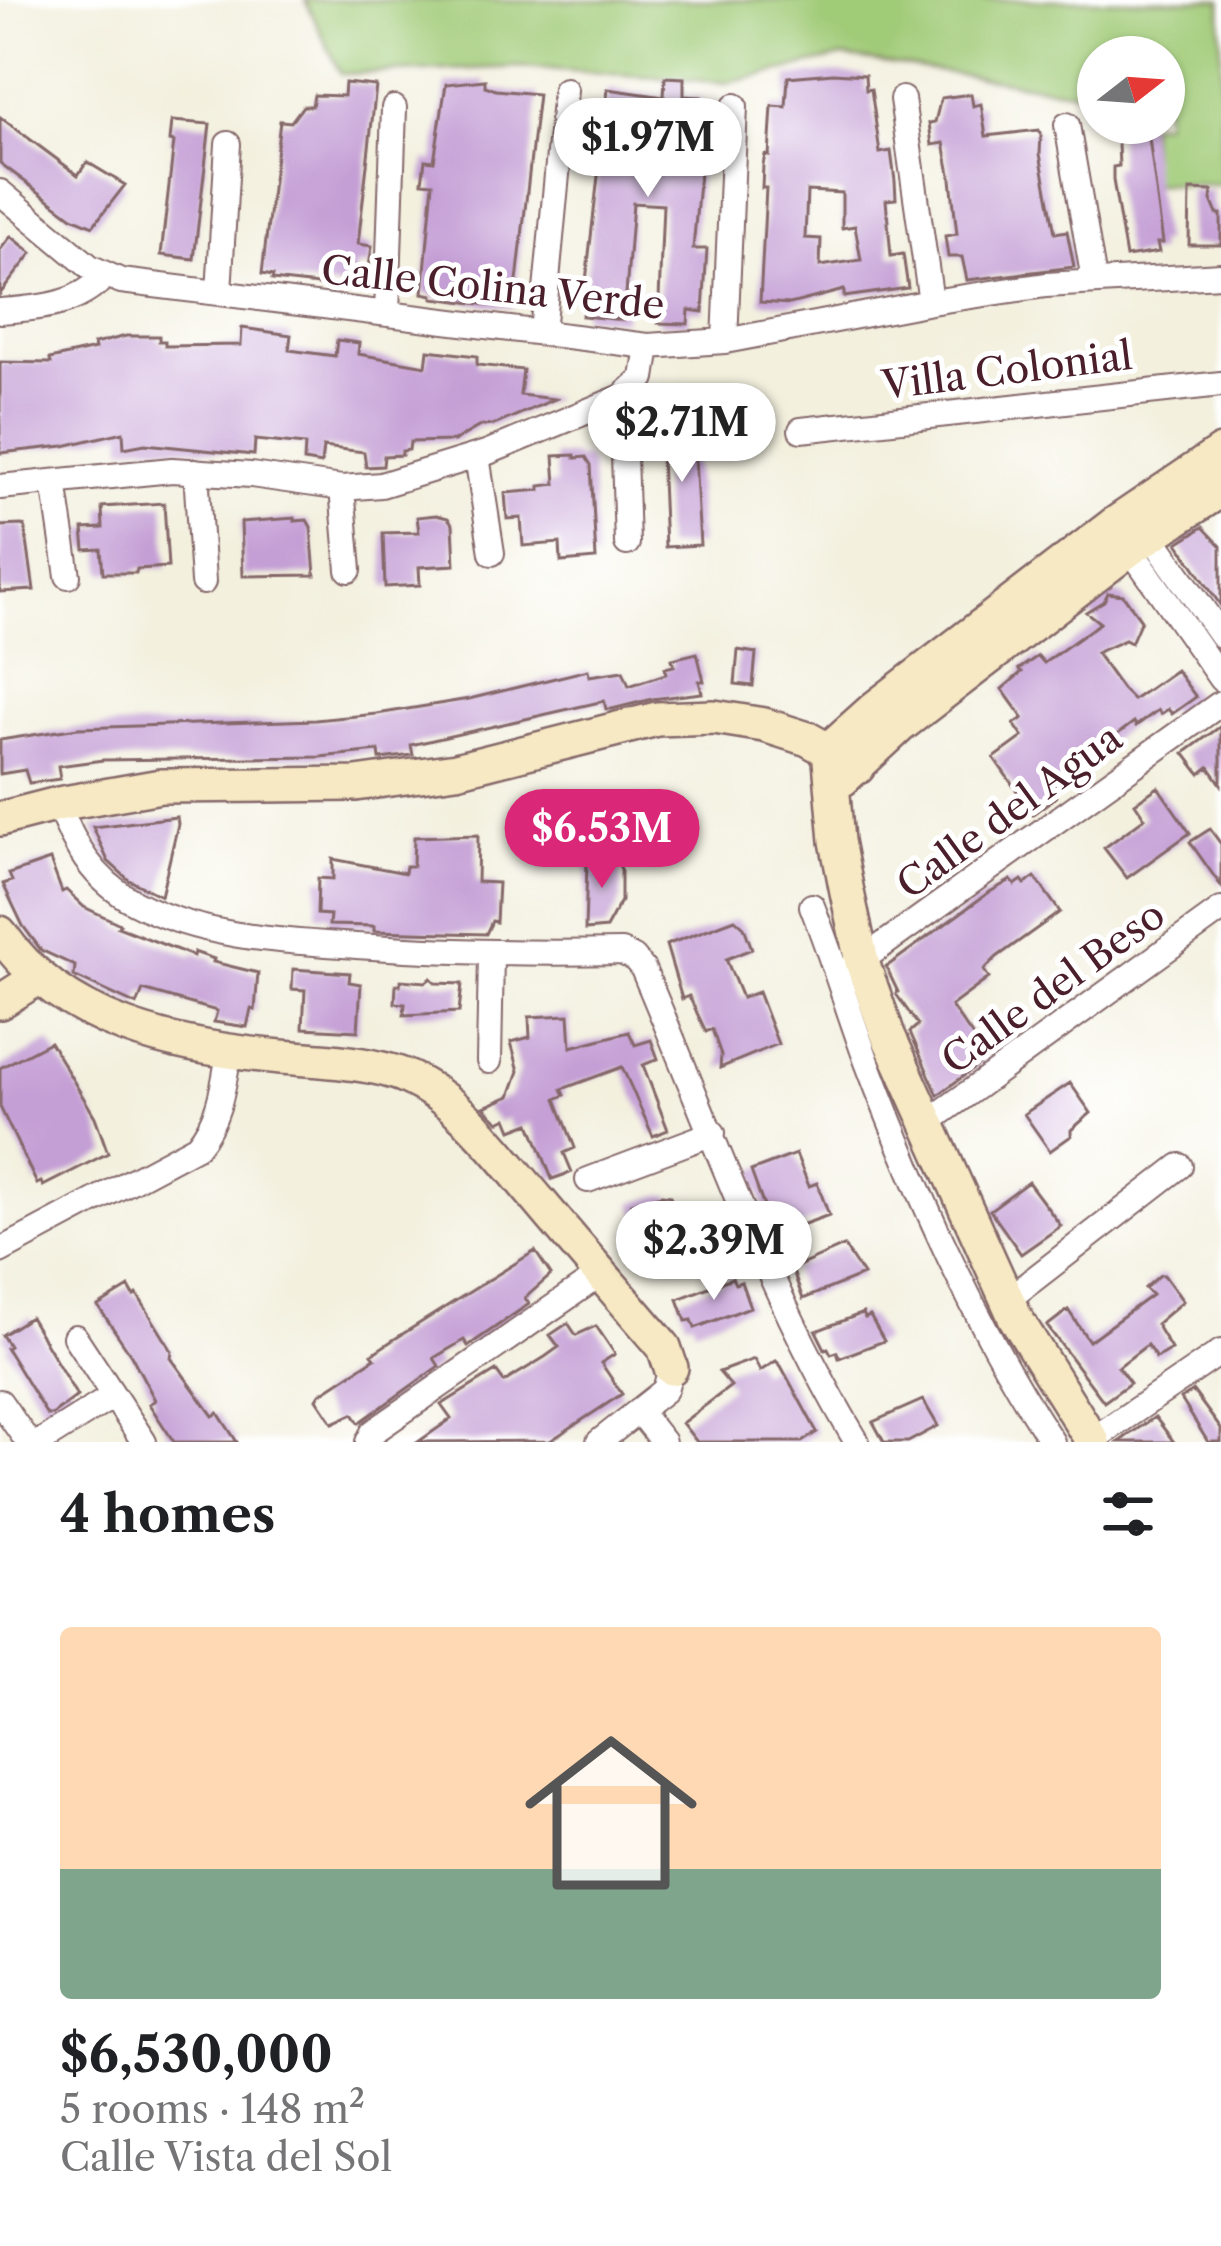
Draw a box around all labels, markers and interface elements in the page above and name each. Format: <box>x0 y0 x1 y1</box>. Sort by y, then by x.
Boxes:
north arrow <box>1077 36 1185 144</box>
map controls <box>1077 36 1185 144</box>
pin: $1.97M <box>550 98 746 200</box>
text: $1.97M <box>581 113 715 161</box>
street label: Calle Colina Verde <box>319 245 667 329</box>
street label: Villa Colonial <box>878 331 1135 409</box>
pin: $2.71M <box>584 383 780 485</box>
text: $2.71M <box>615 398 749 446</box>
street label: Calle del Agua <box>887 713 1131 909</box>
pin: $6.53M <box>504 789 700 891</box>
text: $6.53M <box>532 804 672 852</box>
street label: Calle del Beso <box>932 890 1174 1084</box>
pin: $2.39M <box>616 1201 812 1303</box>
text: $2.39M <box>643 1216 785 1264</box>
icon: filters <box>1095 1481 1161 1547</box>
text: 4 homes <box>60 1483 275 1545</box>
icon: home <box>503 1705 719 1921</box>
text: $6,530,000 <box>60 2023 333 2085</box>
text: 5 rooms · 148 m² <box>60 2085 365 2133</box>
text: Calle Vista del Sol <box>60 2133 392 2181</box>

